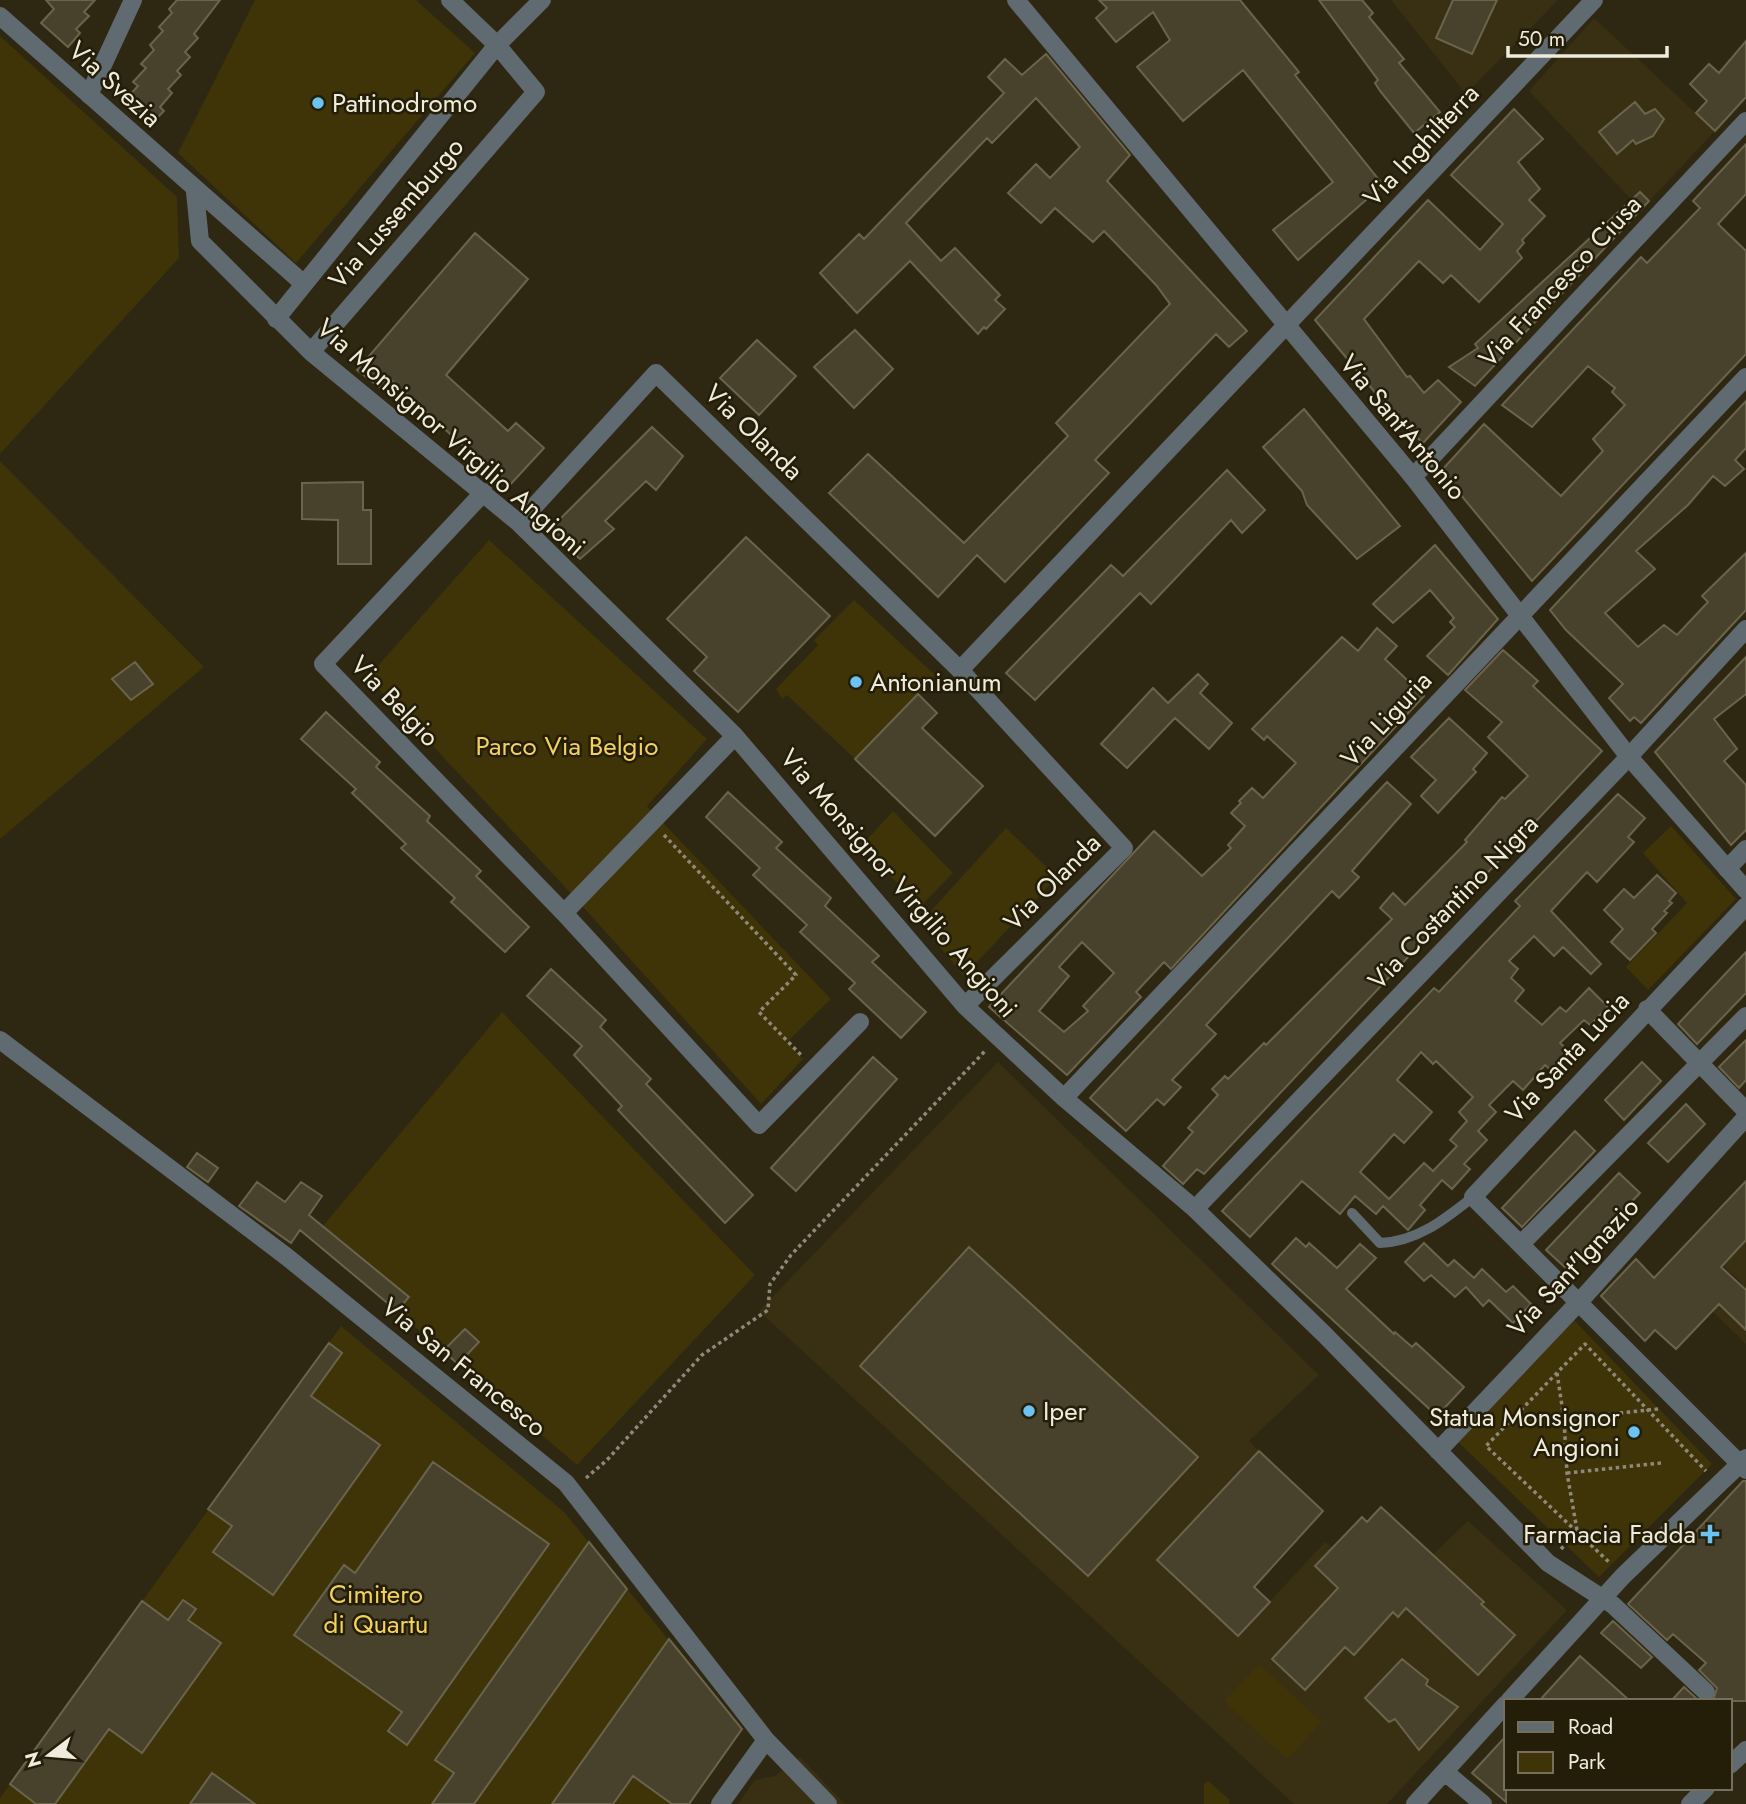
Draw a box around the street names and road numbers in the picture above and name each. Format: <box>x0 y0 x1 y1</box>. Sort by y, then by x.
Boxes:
street label: Via Svezia <box>60 32 170 136</box>
street label: Via Inghilterra <box>1354 75 1488 215</box>
street label: Via Lussemburgo <box>319 129 473 297</box>
street label: Via Francesco Ciusa <box>1470 186 1650 376</box>
street label: Via Monsignor Virgilio Angioni <box>308 309 594 565</box>
street label: Via Sant'Antonio <box>1331 346 1475 508</box>
street label: Via Olanda <box>696 375 812 489</box>
street label: Via Belgio <box>342 647 448 755</box>
street label: Via Liguria <box>1331 662 1441 776</box>
street label: Via Monsignor Virgilio Angioni <box>771 740 1027 1026</box>
street label: Via Costantino Nigra <box>1359 806 1547 998</box>
street label: Via Olanda <box>995 825 1109 939</box>
street label: Via Santa Lucia <box>1496 983 1638 1131</box>
street label: Via Sant'Ignazio <box>1498 1189 1648 1345</box>
street label: Via San Francesco <box>373 1288 555 1446</box>

